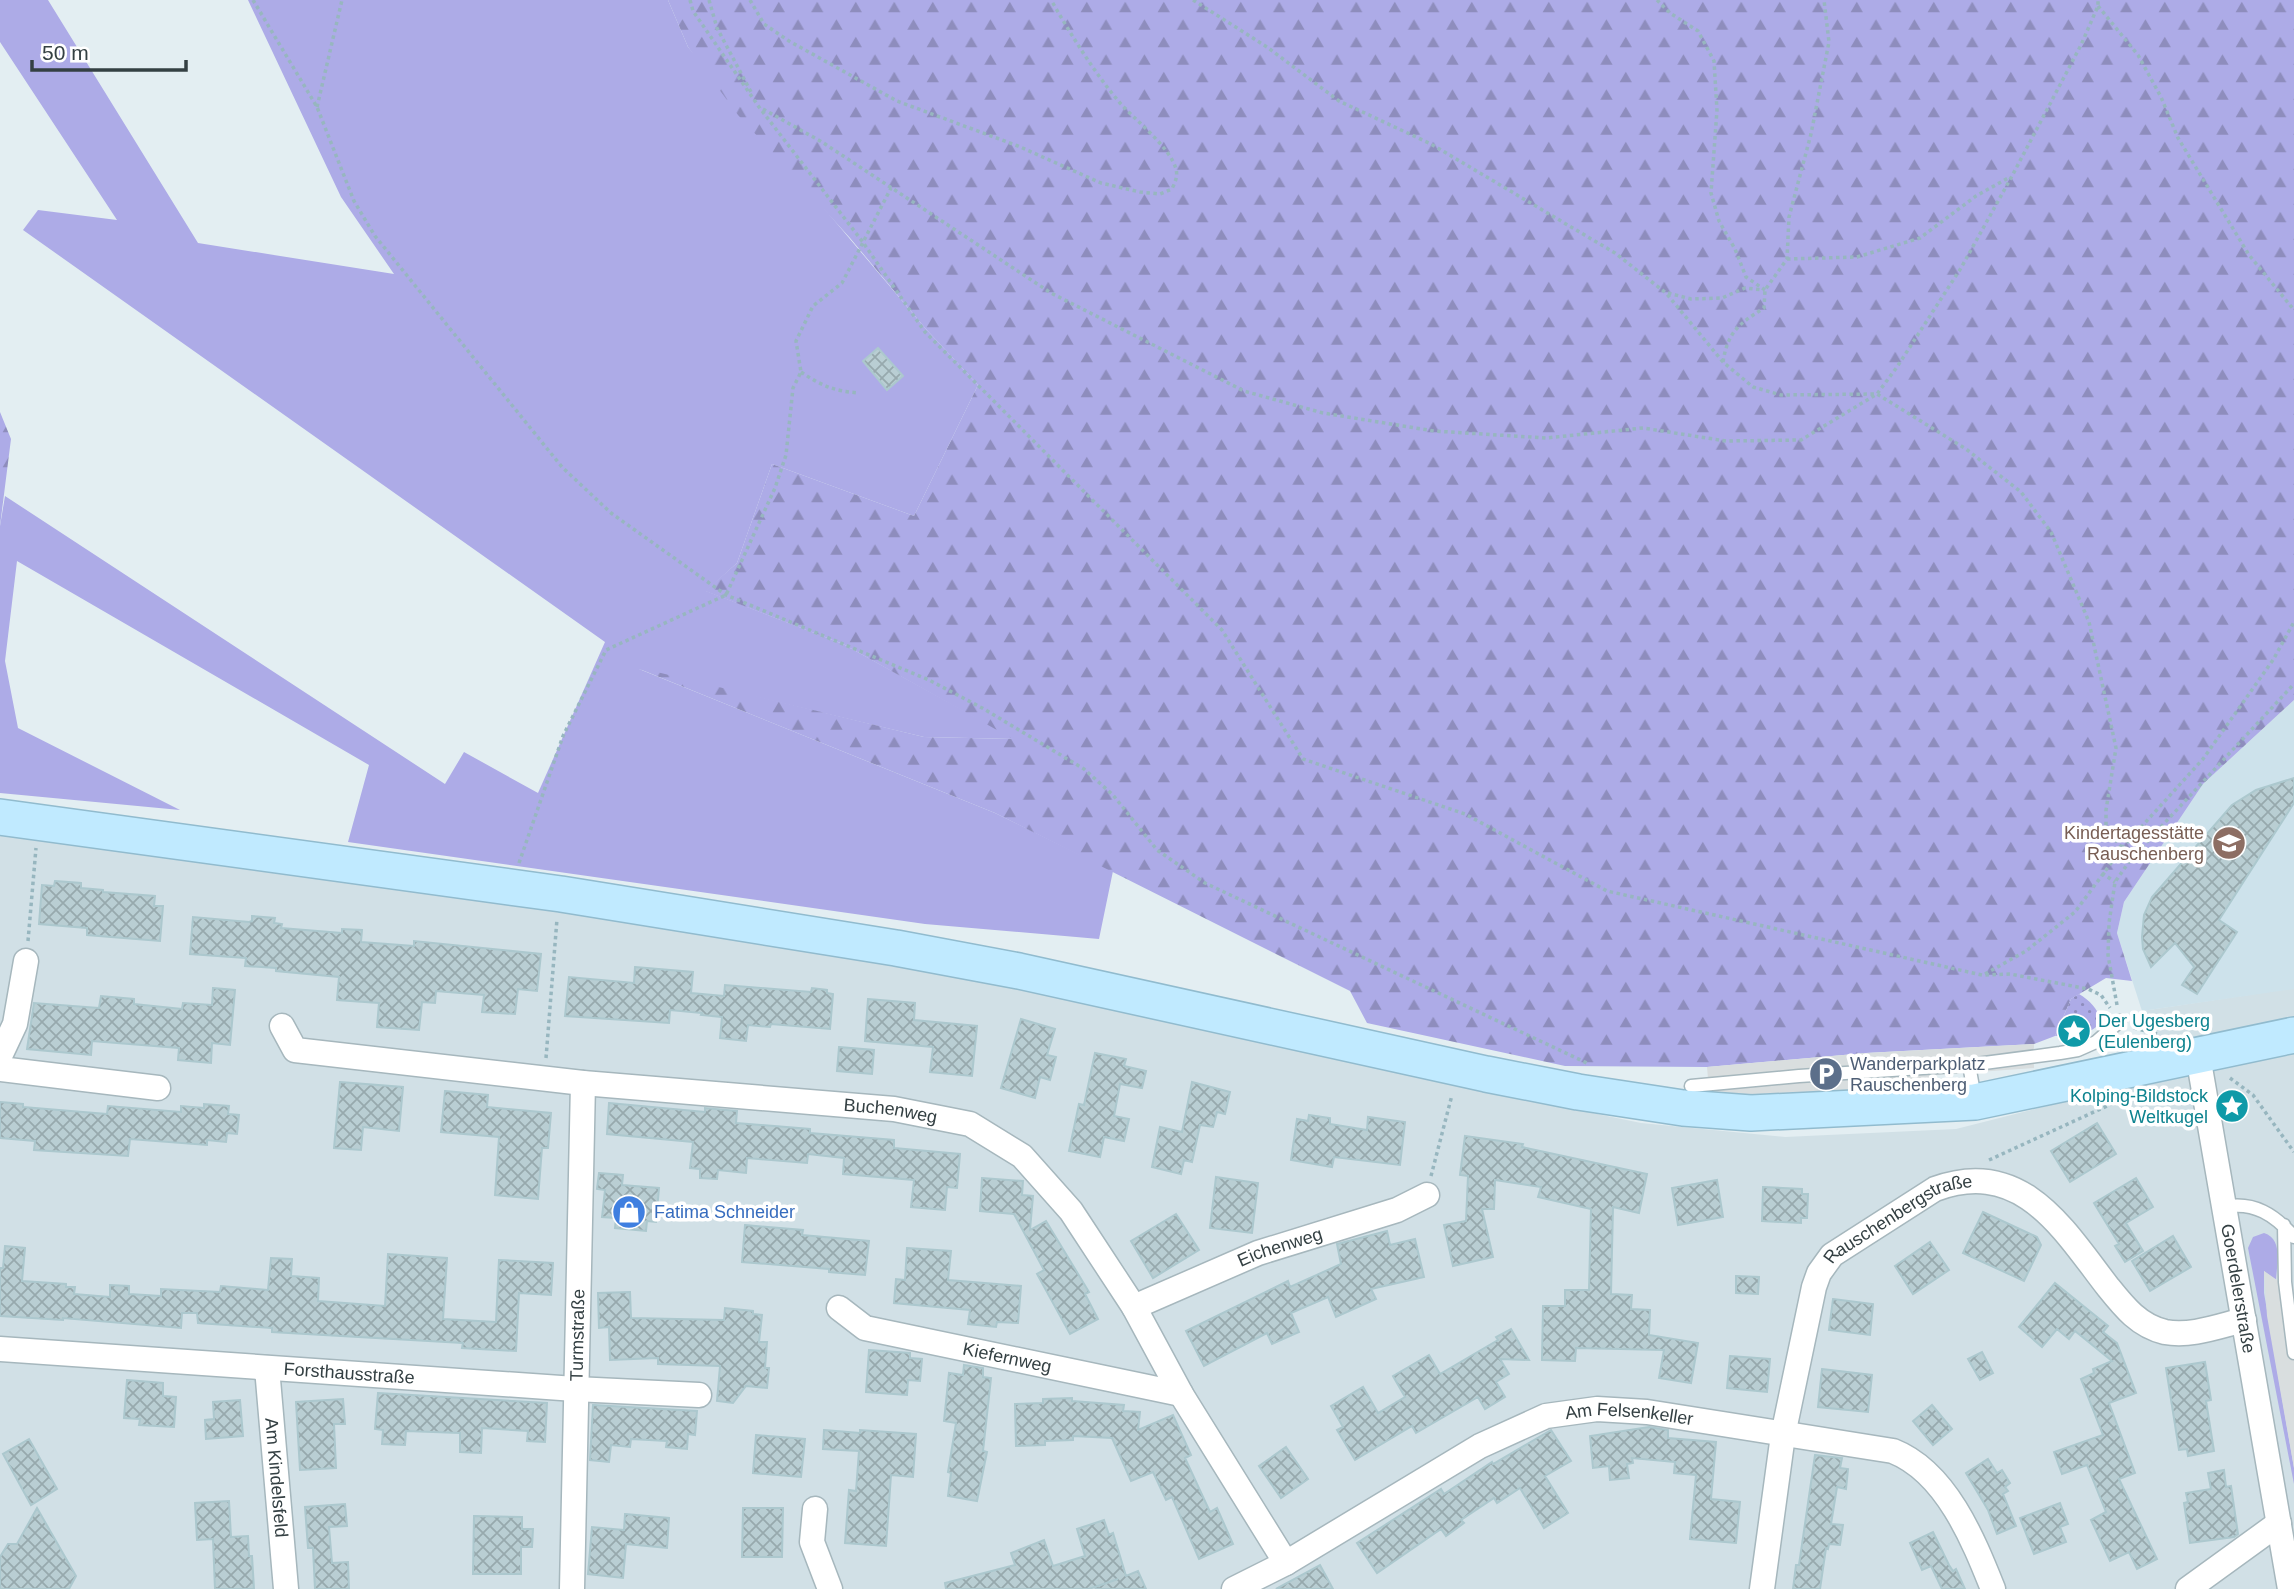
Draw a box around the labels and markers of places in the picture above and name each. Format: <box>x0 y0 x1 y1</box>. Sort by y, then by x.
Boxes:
place label: Kindertagesstätte Rauschenberg <box>2064 823 2204 864</box>
school or university icon: Kindertagesstätte Rauschenberg <box>2210 824 2248 862</box>
place label: Der Ugesberg (Eulenberg) <box>2098 1011 2210 1052</box>
place icon: Der Ugesberg (Eulenberg) <box>2055 1012 2093 1050</box>
place label: Wanderparkplatz Rauschenberg <box>1850 1054 1985 1095</box>
parking icon: Wanderparkplatz Rauschenberg <box>1807 1055 1845 1093</box>
place label: Kolping-Bildstock Weltkugel <box>2070 1086 2209 1127</box>
place icon: Kolping-Bildstock Weltkugel <box>2213 1087 2251 1125</box>
shop icon: Fatima Schneider <box>610 1193 648 1231</box>
place label: Fatima Schneider <box>654 1202 795 1222</box>

